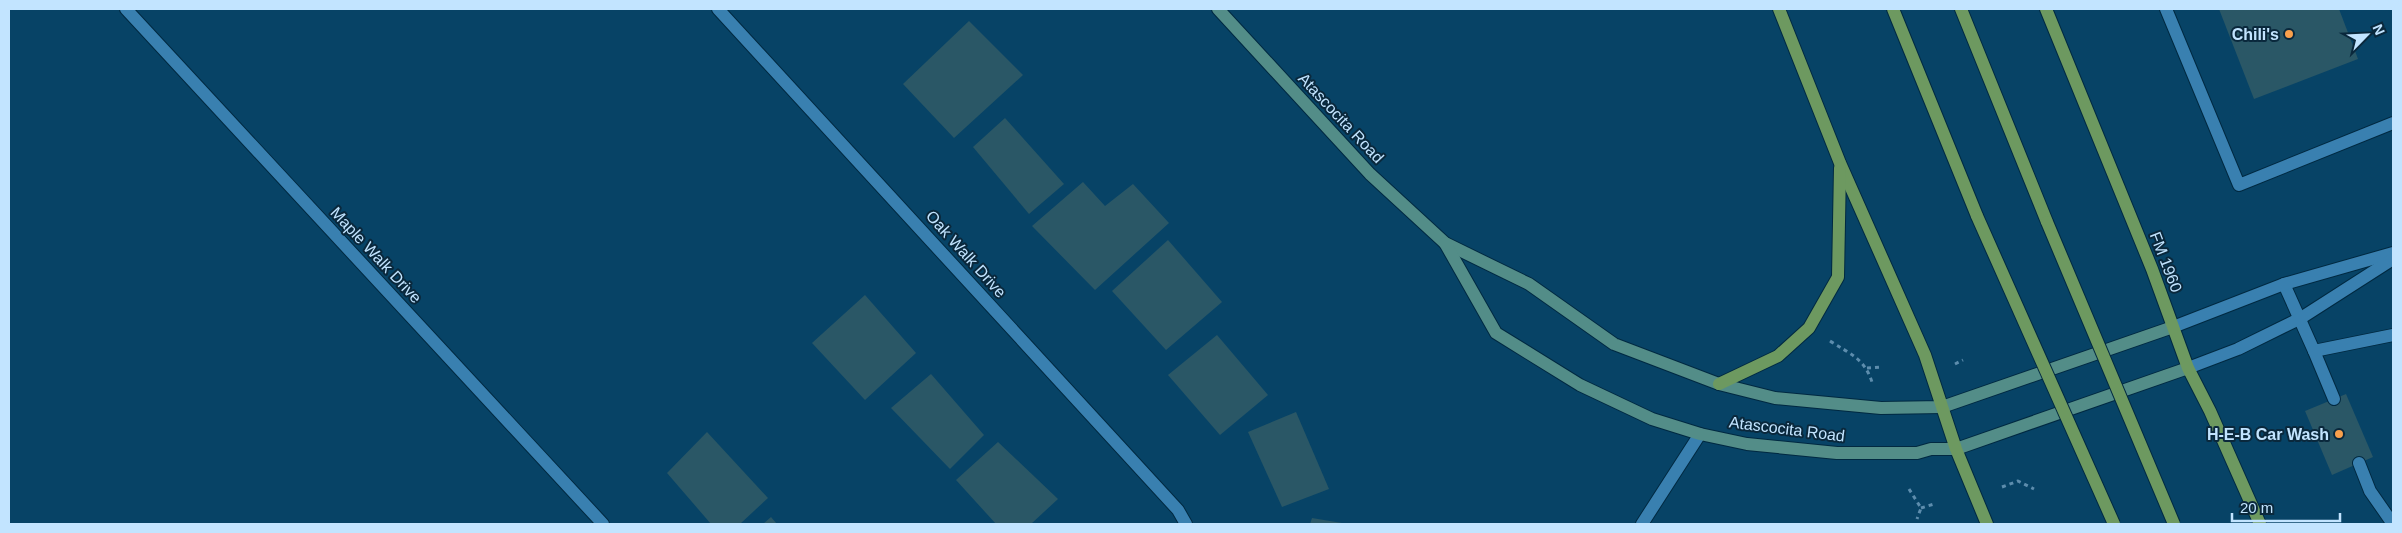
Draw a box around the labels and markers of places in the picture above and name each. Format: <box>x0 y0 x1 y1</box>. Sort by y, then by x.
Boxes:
place label: Chili's <box>2232 26 2279 43</box>
marker: Chili's <box>2283 28 2295 40</box>
place label: H-E-B Car Wash <box>2207 426 2329 443</box>
marker: H-E-B Car Wash <box>2333 428 2345 440</box>

